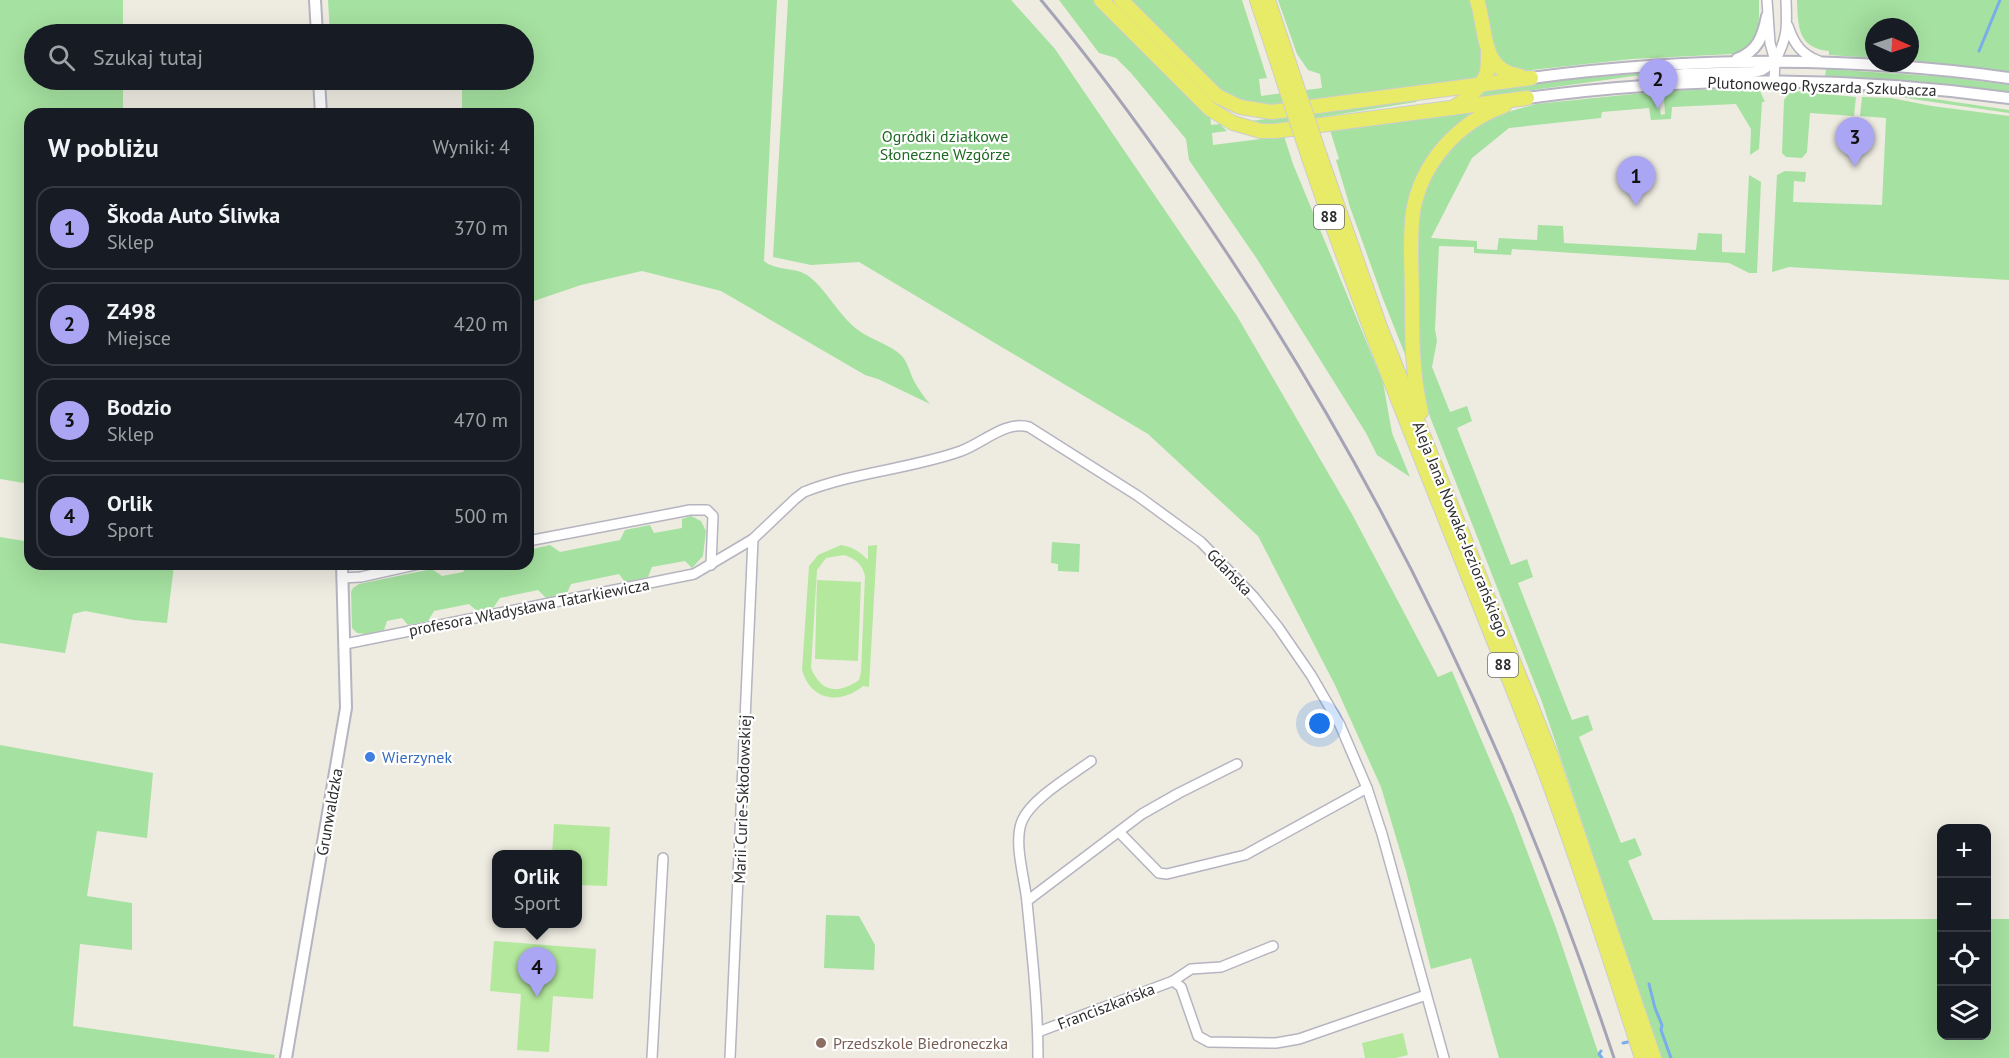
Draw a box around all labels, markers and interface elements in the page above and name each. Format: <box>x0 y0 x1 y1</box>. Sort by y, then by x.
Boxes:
north arrow <box>1865 18 1919 72</box>
search box <box>24 24 534 90</box>
icon: search <box>45 41 78 74</box>
text: Szukaj tutaj <box>93 43 203 71</box>
pin: 2 <box>1638 60 1678 109</box>
street label: Plutonowego Ryszarda Szkubacza <box>1707 72 1937 100</box>
pin: 3 <box>1836 118 1874 167</box>
park label: Ogródki działkowe Słoneczne Wzgórze <box>880 126 1010 164</box>
text: W pobliżu <box>48 131 159 164</box>
text: Wyniki: 4 <box>433 134 510 160</box>
pin: 1 <box>1616 156 1656 206</box>
text: Škoda Auto Śliwka <box>107 201 280 229</box>
road number: 88 <box>1314 205 1344 229</box>
text: 1 <box>64 215 75 241</box>
text: 370 m <box>454 215 508 241</box>
text: Sklep <box>107 229 154 255</box>
text: Z498 <box>107 297 156 325</box>
text: 2 <box>64 311 75 337</box>
text: 420 m <box>454 311 508 337</box>
text: Miejsce <box>107 325 171 351</box>
text: Bodzio <box>107 393 171 421</box>
text: 3 <box>64 407 75 433</box>
text: 470 m <box>454 407 508 433</box>
street label: Aleja Jana Nowaka-Jeziorańskiego <box>1408 418 1514 640</box>
text: Sklep <box>107 421 154 447</box>
text: Orlik <box>107 489 153 517</box>
text: 4 <box>64 503 75 529</box>
text: 500 m <box>454 503 508 529</box>
text: Sport <box>107 517 153 543</box>
street label: Gdańska <box>1203 544 1257 600</box>
street label: profesora Władysława Tatarkiewicza <box>407 574 651 640</box>
road number: 88 <box>1488 653 1518 677</box>
your location <box>1305 709 1334 738</box>
street label: Marii Curie-Skłodowskiej <box>729 714 755 884</box>
place label: Wierzynek <box>382 747 452 767</box>
marker: Wierzynek <box>363 750 377 764</box>
street label: Grunwaldzka <box>311 767 347 857</box>
map controls <box>1937 824 1991 1040</box>
button: + <box>1937 824 1991 878</box>
popup <box>492 850 582 928</box>
text: Orlik <box>514 862 559 890</box>
button: − <box>1937 878 1991 932</box>
text: Sport <box>514 890 560 916</box>
button: locate <box>1937 932 1991 986</box>
pin: 4 <box>518 948 556 997</box>
street label: Franciszkańska <box>1055 978 1157 1034</box>
button: layers <box>1937 986 1991 1040</box>
place label: Przedszkole Biedroneczka <box>833 1033 1008 1053</box>
marker: Przedszkole Biedroneczka <box>814 1036 828 1050</box>

